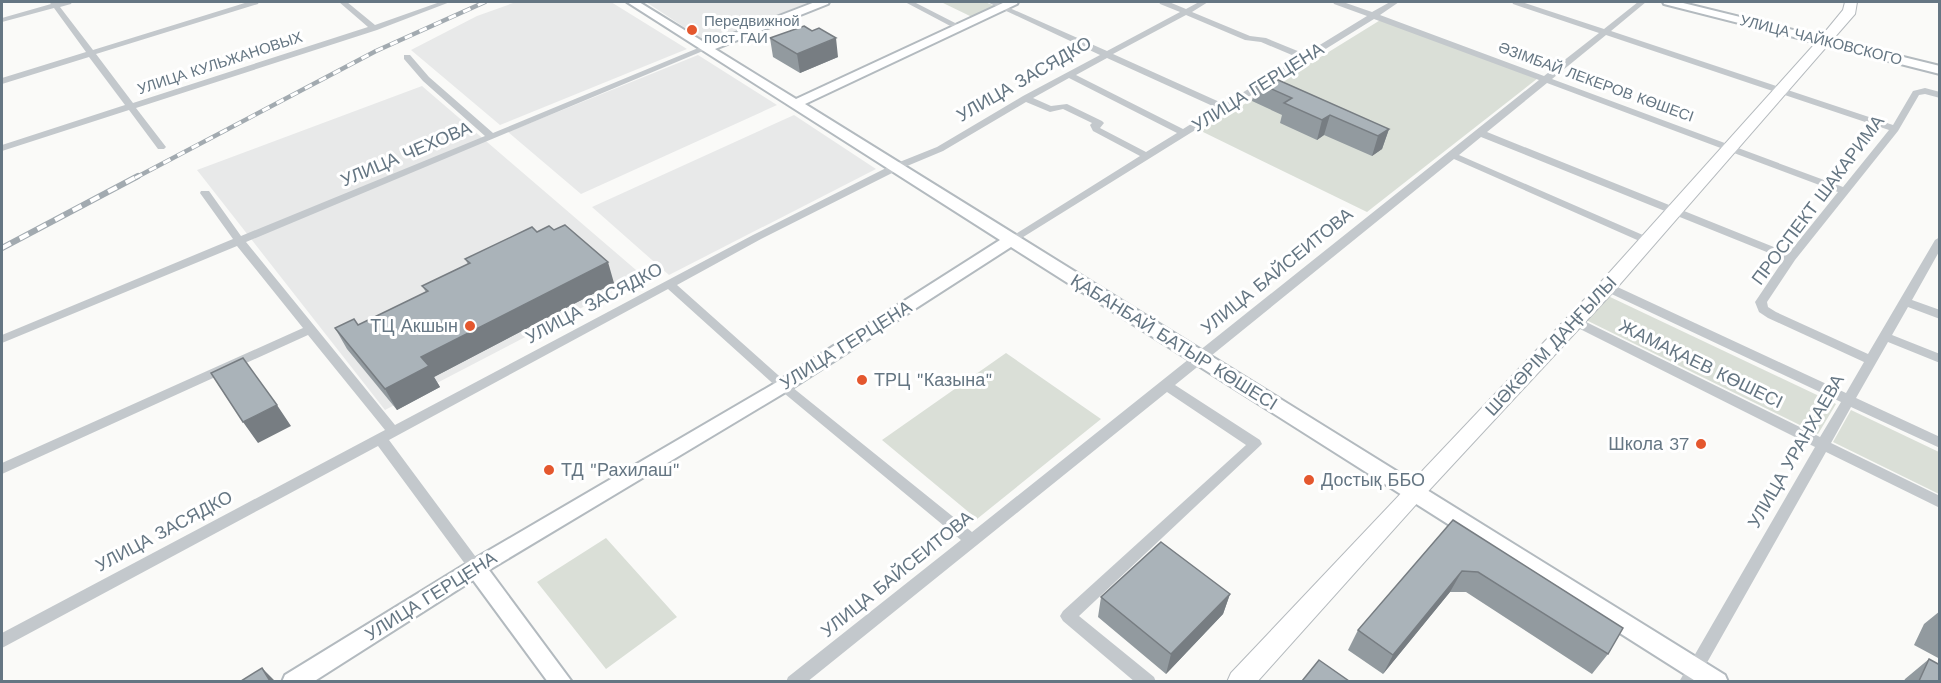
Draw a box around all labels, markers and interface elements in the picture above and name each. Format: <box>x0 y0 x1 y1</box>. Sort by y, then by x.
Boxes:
street label: УЛИЦА ЧАЙКОВСКОГО <box>1738 11 1904 69</box>
place label: Передвижной пост ГАИ <box>704 12 800 47</box>
marker: Передвижной пост ГАИ <box>685 23 699 37</box>
street label: УЛИЦА КУЛЬЖАНОВЫХ <box>135 28 305 98</box>
street label: УЛИЦА ЗАСЯДКО <box>953 31 1095 126</box>
street label: УЛИЦА ГЕРЦЕНА <box>1188 38 1327 136</box>
street label: ӘЗІМБАЙ ЛЕКЕРОВ КӨШЕСІ <box>1496 38 1696 126</box>
street label: ПРОСПЕКТ ШАКАРИМА <box>1747 111 1888 289</box>
street label: УЛИЦА ЧЕХОВА <box>337 117 474 191</box>
street label: УЛИЦА БАЙСЕИТОВА <box>1197 203 1357 338</box>
street label: УЛИЦА ЗАСЯДКО <box>522 258 666 348</box>
street label: ҚАБАНБАЙ БАТЫР КӨШЕСІ <box>1067 269 1281 414</box>
street label: ШӘКӘРІМ ДАҢҒЫЛЫ <box>1481 272 1621 420</box>
street label: УЛИЦА ГЕРЦЕНА <box>776 296 915 394</box>
place label: ТЦ Акшын <box>370 315 458 336</box>
street label: ЖАМАҚАЕВ КӨШЕСІ <box>1616 315 1786 412</box>
marker: ТЦ Акшын <box>463 319 477 333</box>
place label: ТРЦ "Казына" <box>874 369 992 390</box>
street label: УЛИЦА УРАНХАЕВА <box>1743 370 1848 531</box>
marker: ТРЦ "Казына" <box>855 373 869 387</box>
place label: Школа 37 <box>1608 433 1689 454</box>
marker: Школа 37 <box>1694 437 1708 451</box>
place label: ТД "Рахилаш" <box>561 459 680 480</box>
marker: ТД "Рахилаш" <box>542 463 556 477</box>
place label: Достық ББО <box>1321 469 1425 490</box>
marker: Достық ББО <box>1302 473 1316 487</box>
street label: УЛИЦА ЗАСЯДКО <box>92 486 236 576</box>
street label: УЛИЦА БАЙСЕИТОВА <box>817 506 977 641</box>
street label: УЛИЦА ГЕРЦЕНА <box>361 547 500 645</box>

